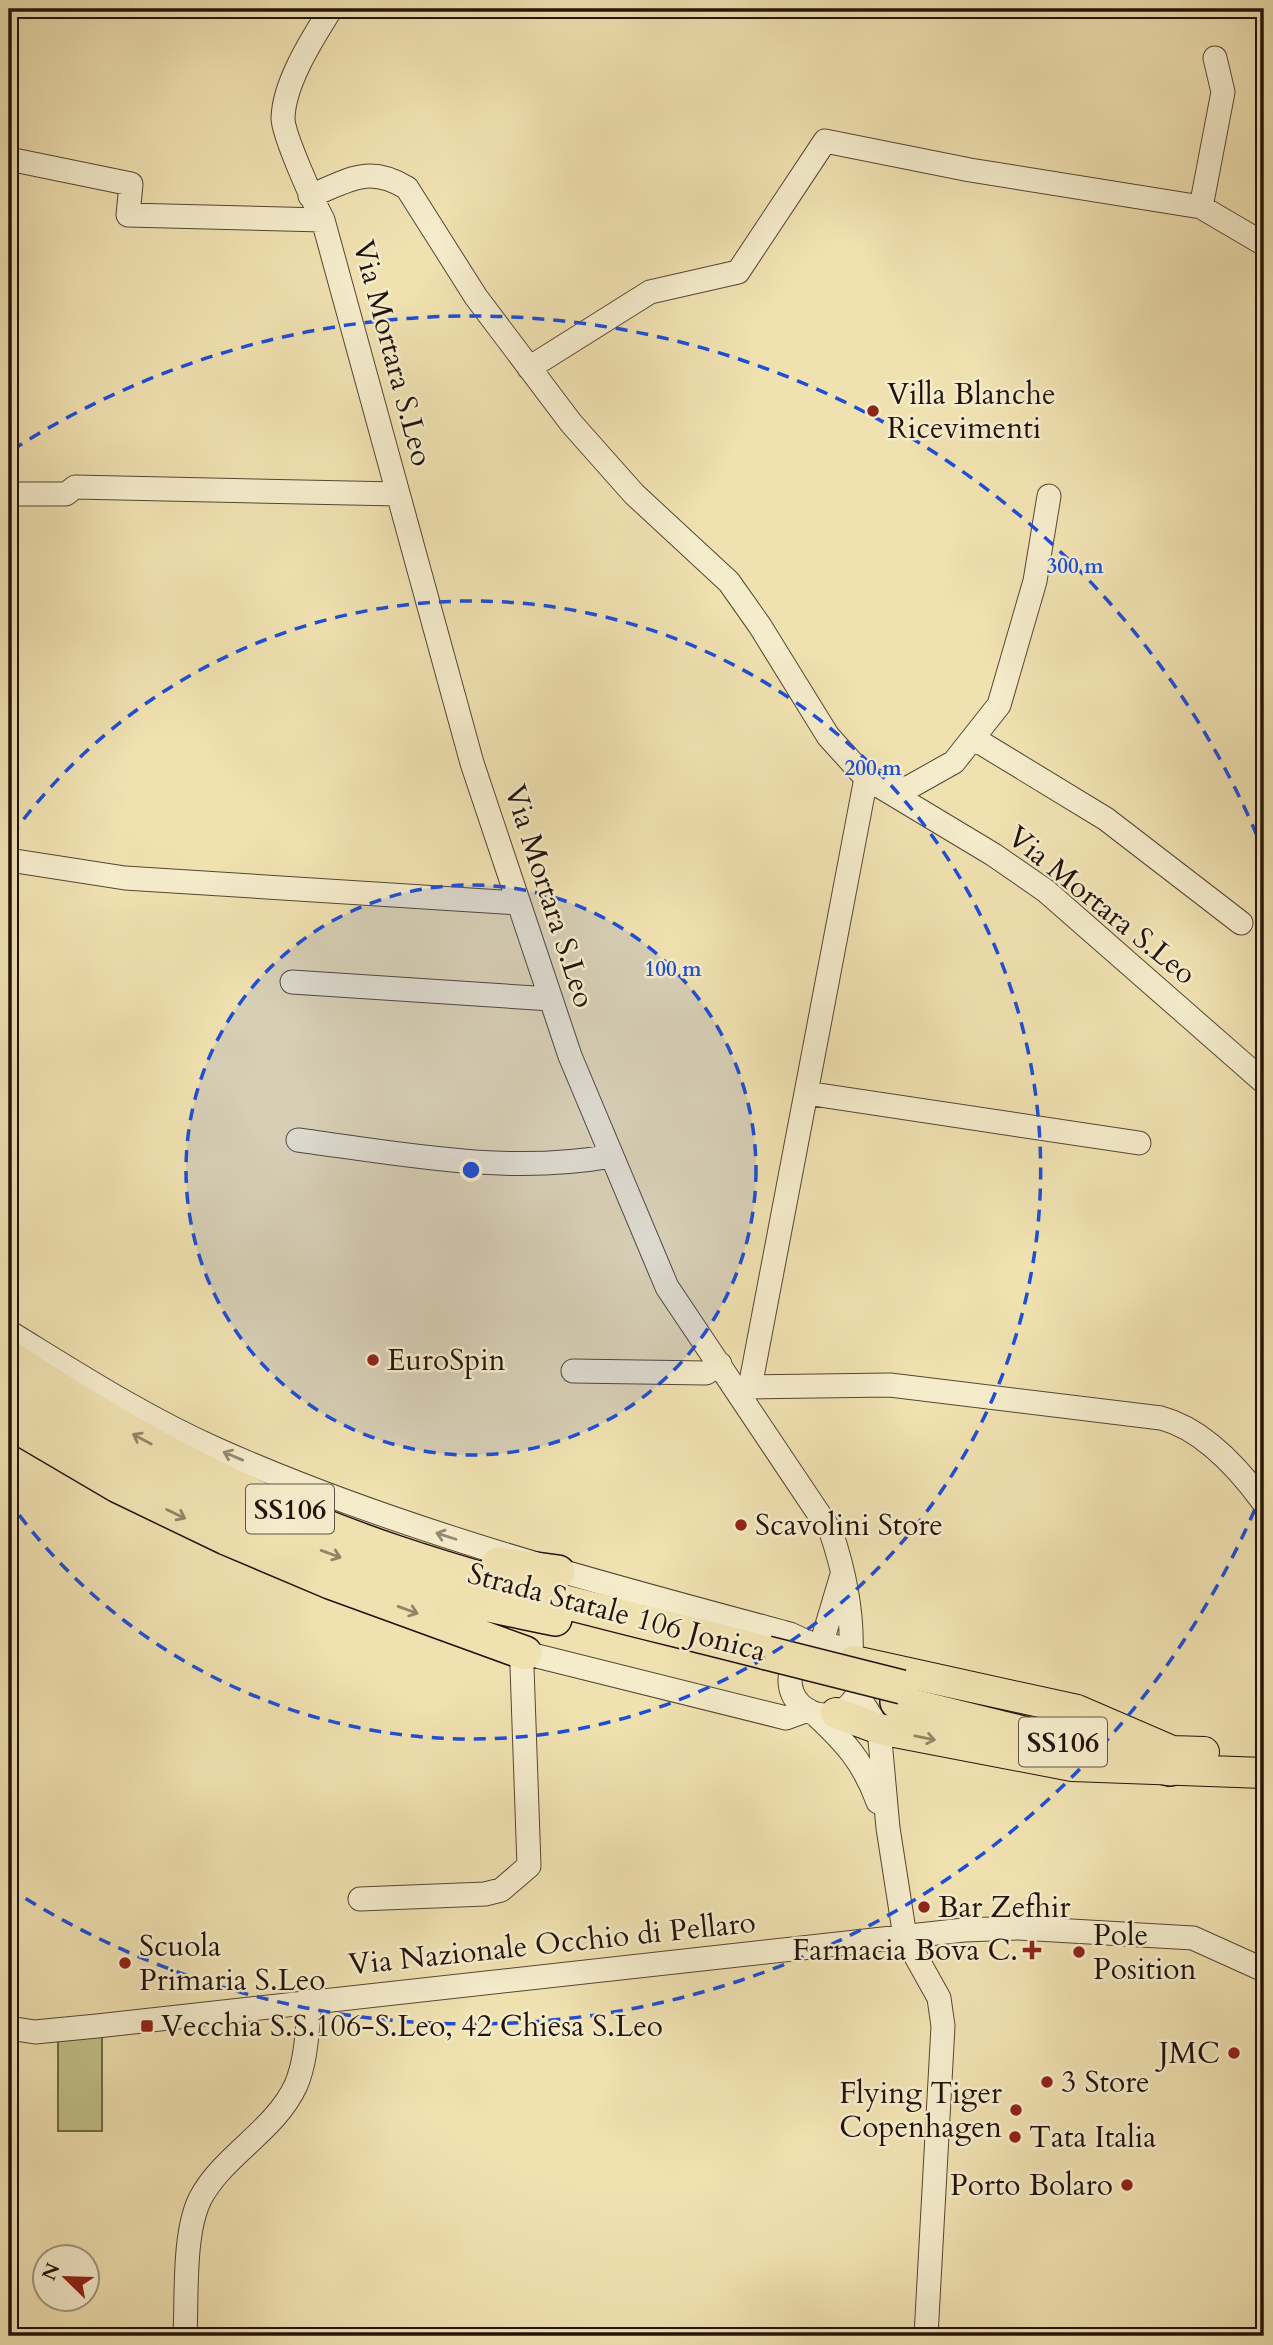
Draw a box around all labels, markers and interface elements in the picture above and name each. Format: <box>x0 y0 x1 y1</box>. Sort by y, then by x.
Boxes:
street label: Via Mortara S.Leo <box>343 236 442 470</box>
place label: Villa Blanche Ricevimenti <box>887 374 1056 449</box>
marker: Villa Blanche Ricevimenti <box>865 403 881 419</box>
text: 300 m <box>1046 552 1104 581</box>
text: 200 m <box>844 754 902 783</box>
street label: Via Mortara S.Leo <box>494 780 605 1013</box>
street label: Via Mortara S.Leo <box>999 816 1205 994</box>
text: 100 m <box>644 955 702 984</box>
centre of rings <box>459 1158 483 1182</box>
place label: EuroSpin <box>387 1340 506 1381</box>
marker: EuroSpin <box>365 1352 381 1368</box>
one-way arrow <box>132 1431 153 1445</box>
one-way arrow <box>222 1449 244 1462</box>
road number: SS106 <box>246 1484 334 1534</box>
place label: Scavolini Store <box>755 1505 943 1546</box>
one-way arrow <box>165 1507 186 1521</box>
marker: Scavolini Store <box>733 1517 749 1533</box>
one-way arrow <box>435 1528 457 1541</box>
one-way arrow <box>319 1549 341 1561</box>
street label: Strada Statale 106 Jonica <box>463 1553 771 1672</box>
one-way arrow <box>397 1605 419 1617</box>
road number: SS106 <box>1019 1718 1107 1766</box>
one-way arrow <box>913 1732 936 1745</box>
place label: Bar Zefhir <box>938 1887 1070 1928</box>
marker: Bar Zefhir <box>916 1899 932 1915</box>
street label: Via Nazionale Occhio di Pellaro <box>346 1902 758 1985</box>
place label: Pole Position <box>1093 1915 1197 1990</box>
place label: Scuola Primaria S.Leo <box>139 1926 326 2001</box>
place label: Farmacia Bova C. <box>792 1930 1018 1971</box>
marker: Farmacia Bova C. <box>1024 1942 1040 1958</box>
marker: Pole Position <box>1071 1944 1087 1960</box>
marker: Scuola Primaria S.Leo <box>117 1955 133 1971</box>
place label: Vecchia S.S.106-S.Leo, 42 Chiesa S.Leo <box>161 2006 663 2047</box>
marker: Vecchia S.S.106-S.Leo, 42 Chiesa S.Leo <box>139 2018 155 2034</box>
place label: JMC <box>1155 2033 1220 2074</box>
marker: JMC <box>1226 2045 1242 2061</box>
place label: 3 Store <box>1061 2062 1150 2103</box>
place label: Flying Tiger Copenhagen <box>839 2073 1002 2148</box>
marker: 3 Store <box>1039 2074 1055 2090</box>
marker: Flying Tiger Copenhagen <box>1008 2102 1024 2118</box>
place label: Tata Italia <box>1029 2117 1156 2158</box>
marker: Tata Italia <box>1007 2129 1023 2145</box>
place label: Porto Bolaro <box>950 2165 1113 2206</box>
marker: Porto Bolaro <box>1119 2177 1135 2193</box>
north arrow <box>32 2244 102 2314</box>
text: N <box>36 2259 67 2284</box>

